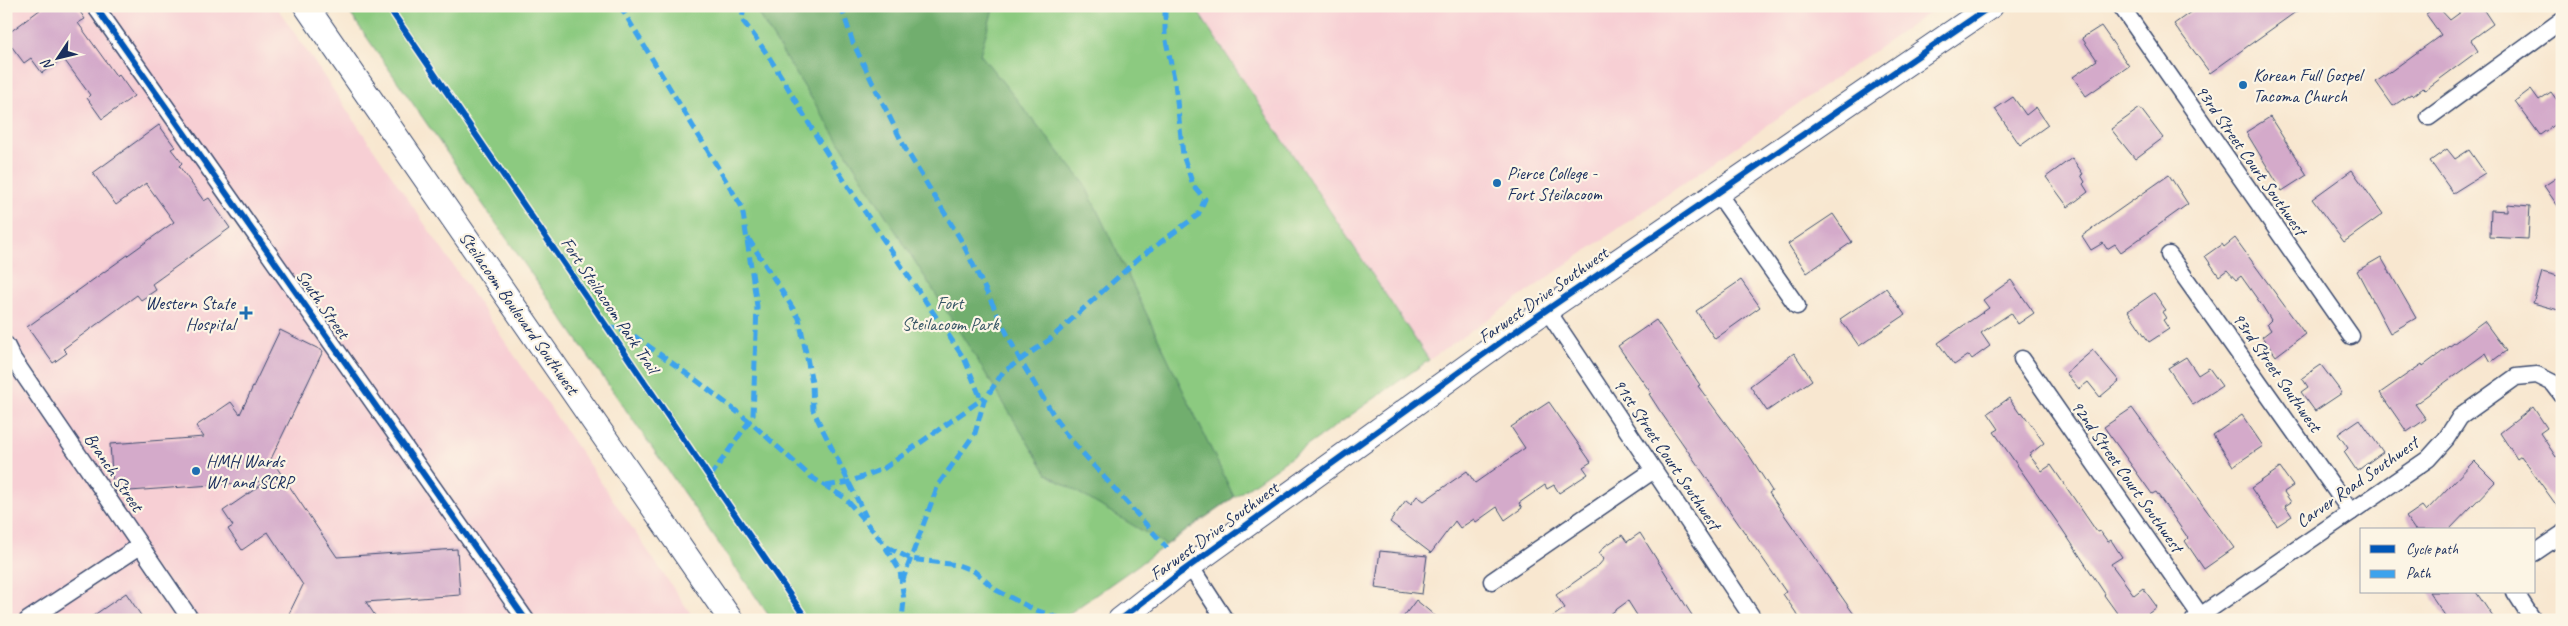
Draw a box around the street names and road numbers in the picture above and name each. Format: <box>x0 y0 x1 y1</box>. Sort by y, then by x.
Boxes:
street label: 93rd Street Court Southwest <box>2191 80 2313 242</box>
street label: Steilacoom Boulevard Southwest <box>454 227 585 401</box>
street label: Fort Steilacoom Park Trail <box>556 233 665 380</box>
street label: Farwest Drive Southwest <box>1474 241 1614 348</box>
street label: South Street <box>291 265 356 344</box>
street label: 93rd Street Southwest <box>2228 308 2328 438</box>
street label: 91st Street Court Southwest <box>1608 374 1727 536</box>
street label: 92nd Street Court Southwest <box>2066 396 2189 559</box>
street label: Branch Street <box>80 429 149 517</box>
street label: Carver Road Southwest <box>2292 430 2425 532</box>
street label: Farwest Drive Southwest <box>1146 476 1284 585</box>

